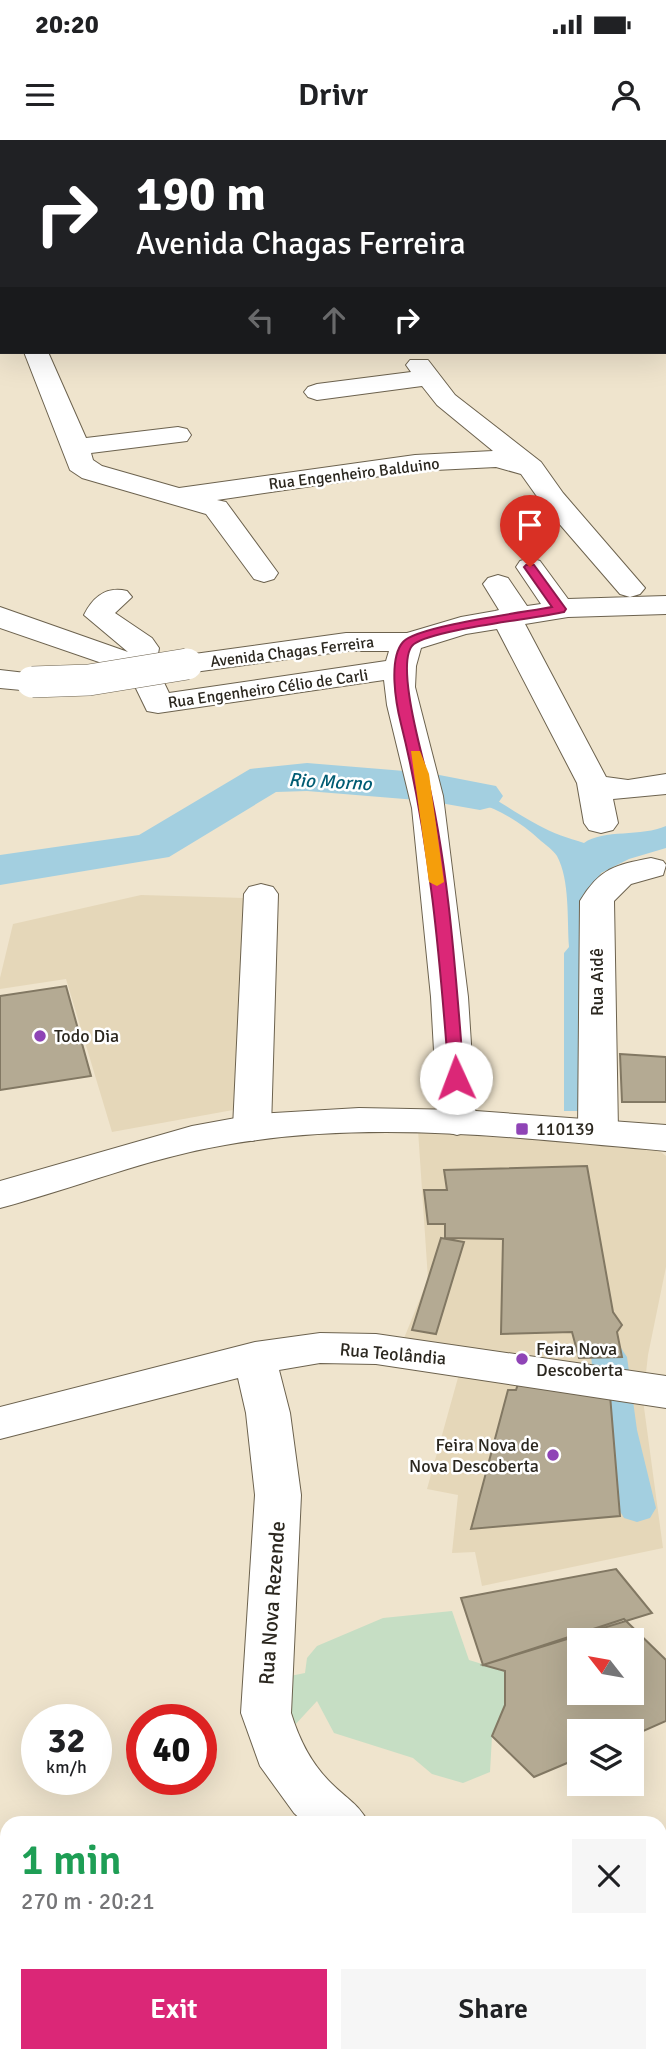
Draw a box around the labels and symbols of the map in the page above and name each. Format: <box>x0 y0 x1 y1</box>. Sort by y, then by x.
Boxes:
street label: Rua Engenheiro Balduino <box>268 454 441 494</box>
pin <box>500 495 560 567</box>
street label: Avenida Chagas Ferreira <box>209 632 375 672</box>
street label: Rua Engenheiro Célio de Carli <box>167 665 370 713</box>
water label: Rio Morno <box>288 768 373 796</box>
street label: Rua Aidê <box>586 948 608 1016</box>
place label: Todo Dia <box>54 1025 119 1047</box>
marker: Todo Dia <box>32 1028 48 1044</box>
position arrow <box>419 1041 493 1115</box>
place label: 110139 <box>536 1118 594 1140</box>
marker: 110139 <box>514 1121 530 1137</box>
street label: Rua Teolândia <box>339 1338 447 1370</box>
place label: Feira Nova Descoberta <box>536 1338 623 1381</box>
marker: Feira Nova Descoberta <box>514 1351 530 1367</box>
place label: Feira Nova de Nova Descoberta <box>409 1434 539 1477</box>
marker: Feira Nova de Nova Descoberta <box>545 1447 561 1463</box>
street label: Rua Nova Rezende <box>253 1520 291 1686</box>
north arrow <box>567 1628 644 1704</box>
speed limit sign: 40 <box>126 1704 217 1795</box>

